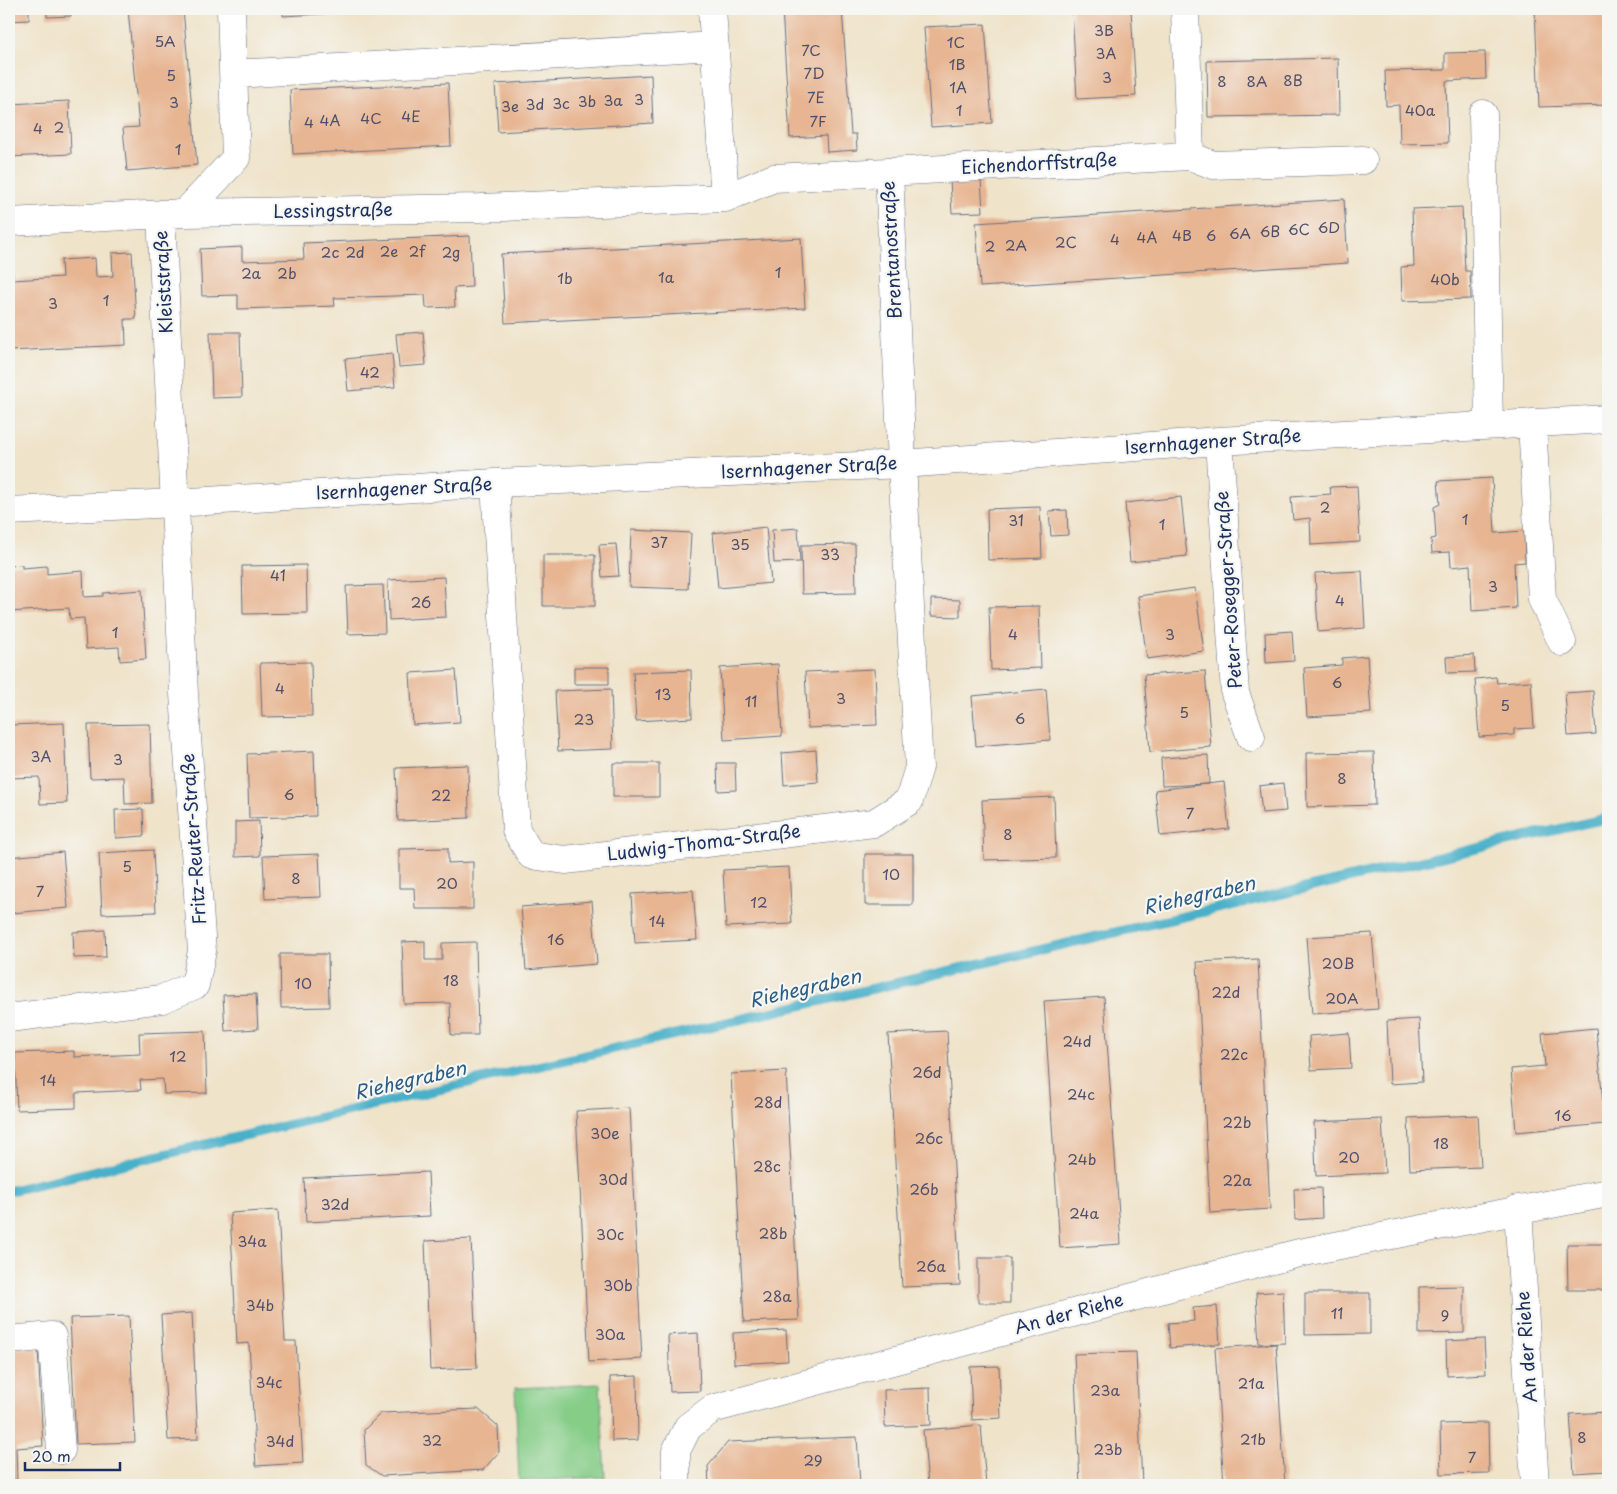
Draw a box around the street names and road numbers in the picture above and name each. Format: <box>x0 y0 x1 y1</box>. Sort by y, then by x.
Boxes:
street label: Eichendorffstraße <box>960 145 1117 180</box>
street label: Brentanostraße <box>873 180 908 320</box>
street label: Lessingstraße <box>273 195 393 224</box>
street label: Kleiststraße <box>146 230 179 334</box>
street label: Isernhagener Straße <box>1124 421 1302 460</box>
street label: Isernhagener Straße <box>720 448 898 485</box>
street label: Isernhagener Straße <box>315 469 493 506</box>
street label: Peter-Rosegger-Straße <box>1207 490 1248 690</box>
street label: Fritz-Reuter-Straße <box>173 752 212 926</box>
street label: Ludwig-Thoma-Straße <box>606 816 802 867</box>
street label: An der Riehe <box>1011 1285 1126 1340</box>
street label: An der Riehe <box>1508 1290 1543 1404</box>

